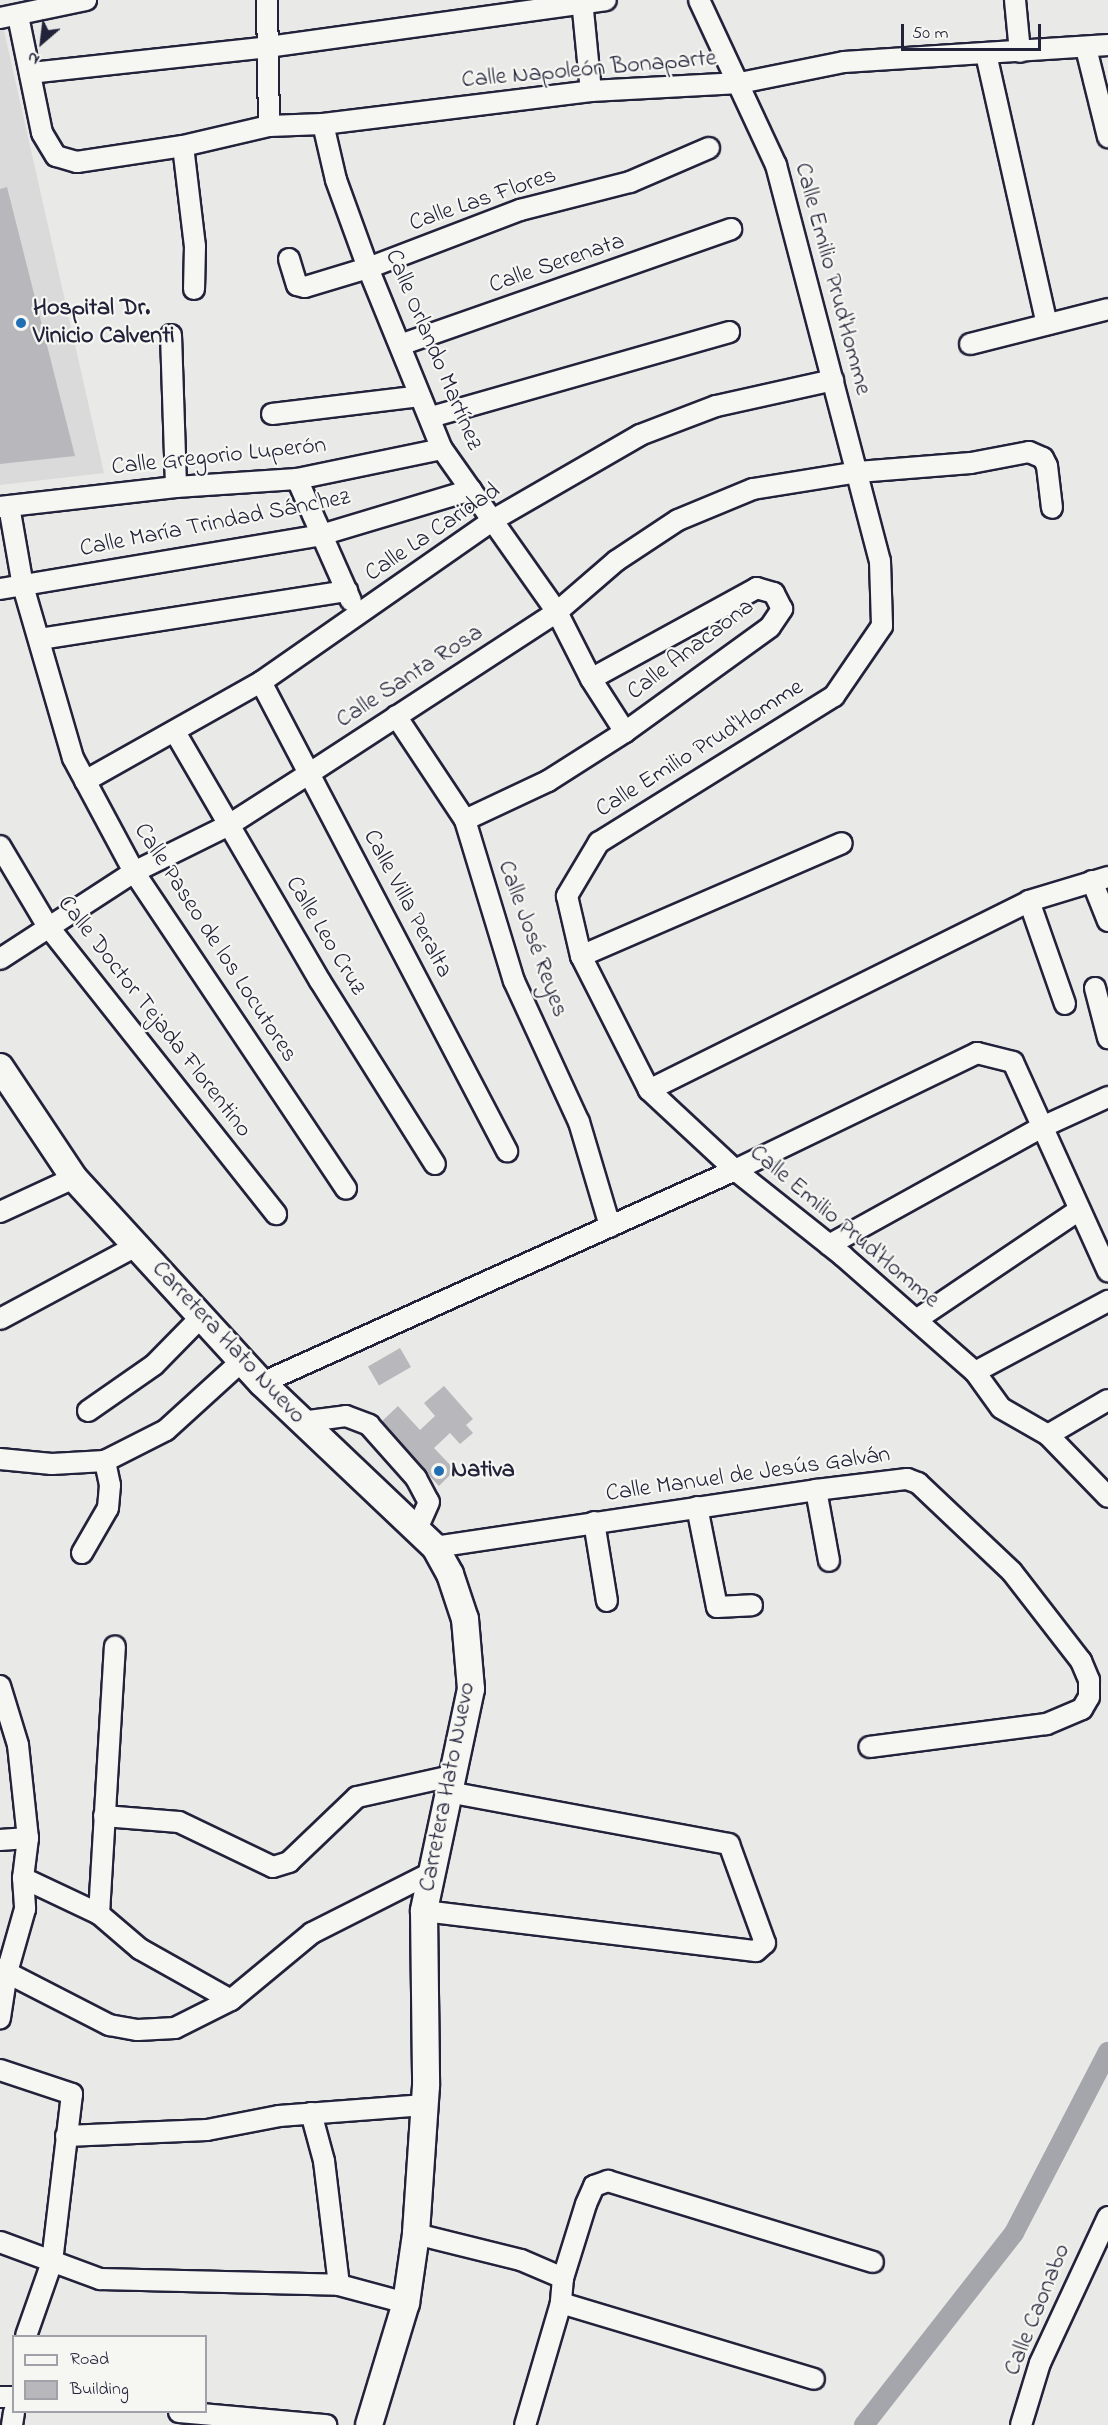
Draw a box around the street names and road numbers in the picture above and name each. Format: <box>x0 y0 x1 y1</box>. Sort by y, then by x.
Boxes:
street label: Calle Napoleón Bonaparte <box>460 45 718 95</box>
street label: Calle Emilio Prud'Homme <box>787 160 877 398</box>
street label: Calle Las Flores <box>406 161 560 239</box>
street label: Calle Serenata <box>486 227 628 301</box>
street label: Calle Orlando Martínez <box>378 245 488 455</box>
street label: Calle Gregorio Luperón <box>110 431 328 483</box>
street label: Calle La Caridad <box>360 477 506 589</box>
street label: Calle María Trindad Sánchez <box>77 484 353 564</box>
street label: Calle Anacaona <box>622 593 760 707</box>
street label: Calle Santa Rosa <box>331 619 489 735</box>
street label: Calle Emilio Prud'Homme <box>591 673 809 825</box>
street label: Calle Paseo de los Locutores <box>127 818 303 1068</box>
street label: Calle Villa Peralta <box>356 825 458 983</box>
street label: Calle José Reyes <box>490 857 574 1021</box>
street label: Calle Leo Cruz <box>278 871 372 1001</box>
street label: Calle Doctor Tejada Florentino <box>51 890 257 1144</box>
street label: Calle Emilio Prud'Homme <box>743 1139 945 1315</box>
street label: Carretera Hato Nuevo <box>145 1255 311 1431</box>
street label: Calle Manuel de Jesús Galván <box>604 1441 892 1509</box>
street label: Carretera Hato Nuevo <box>414 1680 482 1894</box>
street label: Calle Caonabo <box>999 2240 1077 2380</box>

